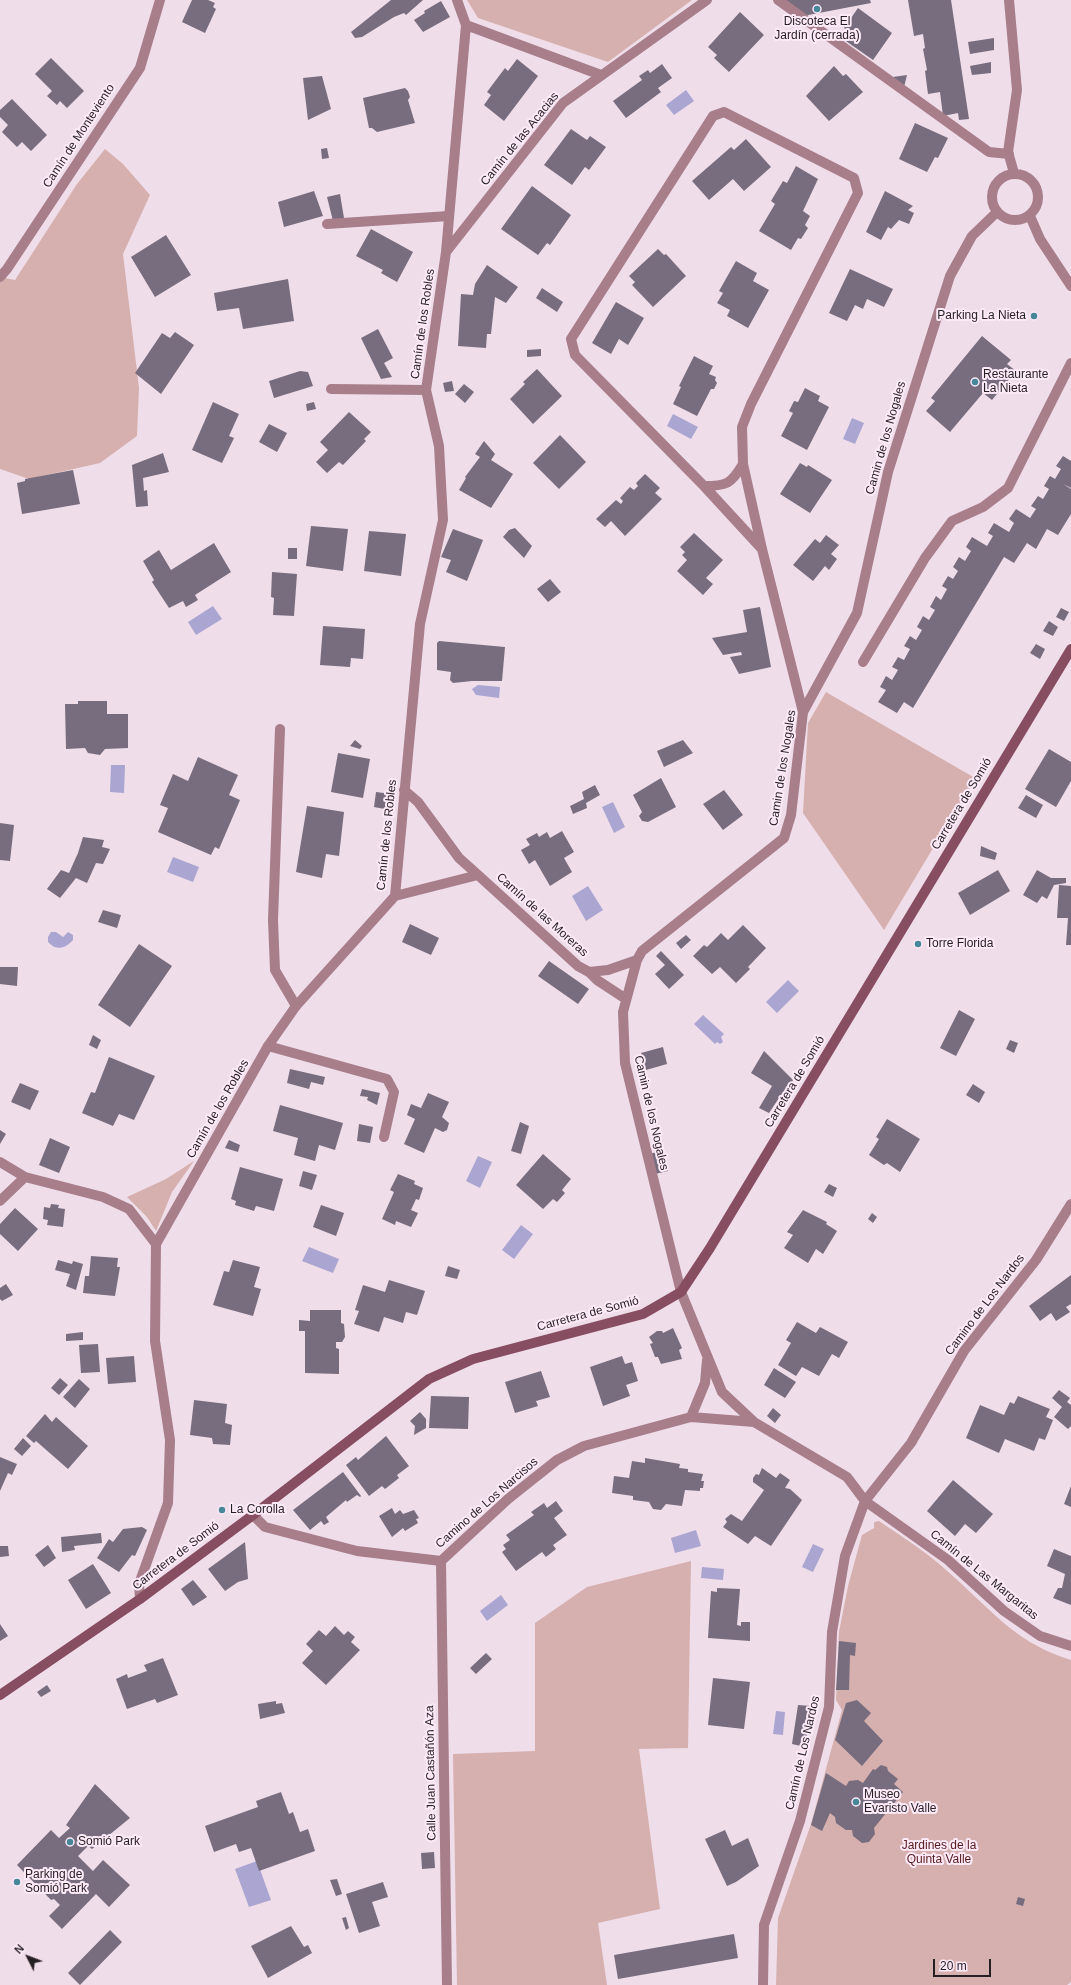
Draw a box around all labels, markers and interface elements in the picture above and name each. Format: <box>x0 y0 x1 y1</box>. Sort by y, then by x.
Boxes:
marker: Discoteca El Jardín (cerrada) <box>812 4 822 14</box>
place label: Discoteca El Jardín (cerrada) <box>774 15 860 43</box>
street label: Camín de Monteviento <box>40 81 118 191</box>
street label: Camín de las Acacias <box>478 89 562 189</box>
street label: Camín de los Robles <box>408 268 438 380</box>
place label: Parking La Nieta <box>937 309 1026 323</box>
marker: Parking La Nieta <box>1029 311 1039 321</box>
place label: Restaurante La Nieta <box>983 368 1048 396</box>
marker: Restaurante La Nieta <box>970 377 980 387</box>
street label: Camin de los Nogales <box>863 380 909 496</box>
street label: Camin de los Nogales <box>767 709 799 827</box>
street label: Carretera de Somió <box>929 755 995 853</box>
street label: Camín de los Robles <box>374 779 400 891</box>
street label: Camín de las Moreras <box>493 870 591 960</box>
place label: Torre Florida <box>926 937 993 951</box>
marker: Torre Florida <box>913 939 923 949</box>
street label: Carretera de Somió <box>762 1033 828 1131</box>
street label: Camin de los Nogales <box>631 1054 671 1172</box>
street label: Camín de los Robles <box>184 1057 252 1161</box>
street label: Camino de Los Nardos <box>942 1252 1028 1358</box>
street label: Carretera de Somió <box>536 1293 640 1335</box>
street label: Camino de Los Narcisos <box>433 1455 541 1551</box>
place label: La Corolla <box>230 1503 285 1517</box>
marker: La Corolla <box>217 1505 227 1515</box>
street label: Carretera de Somió <box>130 1519 222 1593</box>
street label: Camín de Las Margaritas <box>927 1527 1041 1623</box>
street label: Camín de Los Nardos <box>783 1695 823 1811</box>
street label: Calle Juan Castañón Aza <box>423 1705 439 1841</box>
place label: Museo Evaristo Valle <box>864 1788 936 1816</box>
marker: Museo Evaristo Valle <box>851 1797 861 1807</box>
place label: Somió Park <box>78 1835 140 1849</box>
marker: Somió Park <box>65 1837 75 1847</box>
park label: Jardines de la Quinta Valle <box>902 1839 976 1867</box>
place label: Parking de Somió Park <box>25 1868 87 1896</box>
marker: Parking de Somió Park <box>12 1877 22 1887</box>
north arrow <box>8 1937 48 1977</box>
text: N <box>12 1942 26 1956</box>
scale bar <box>935 1951 993 1977</box>
text: 20 m <box>940 1959 967 1973</box>

